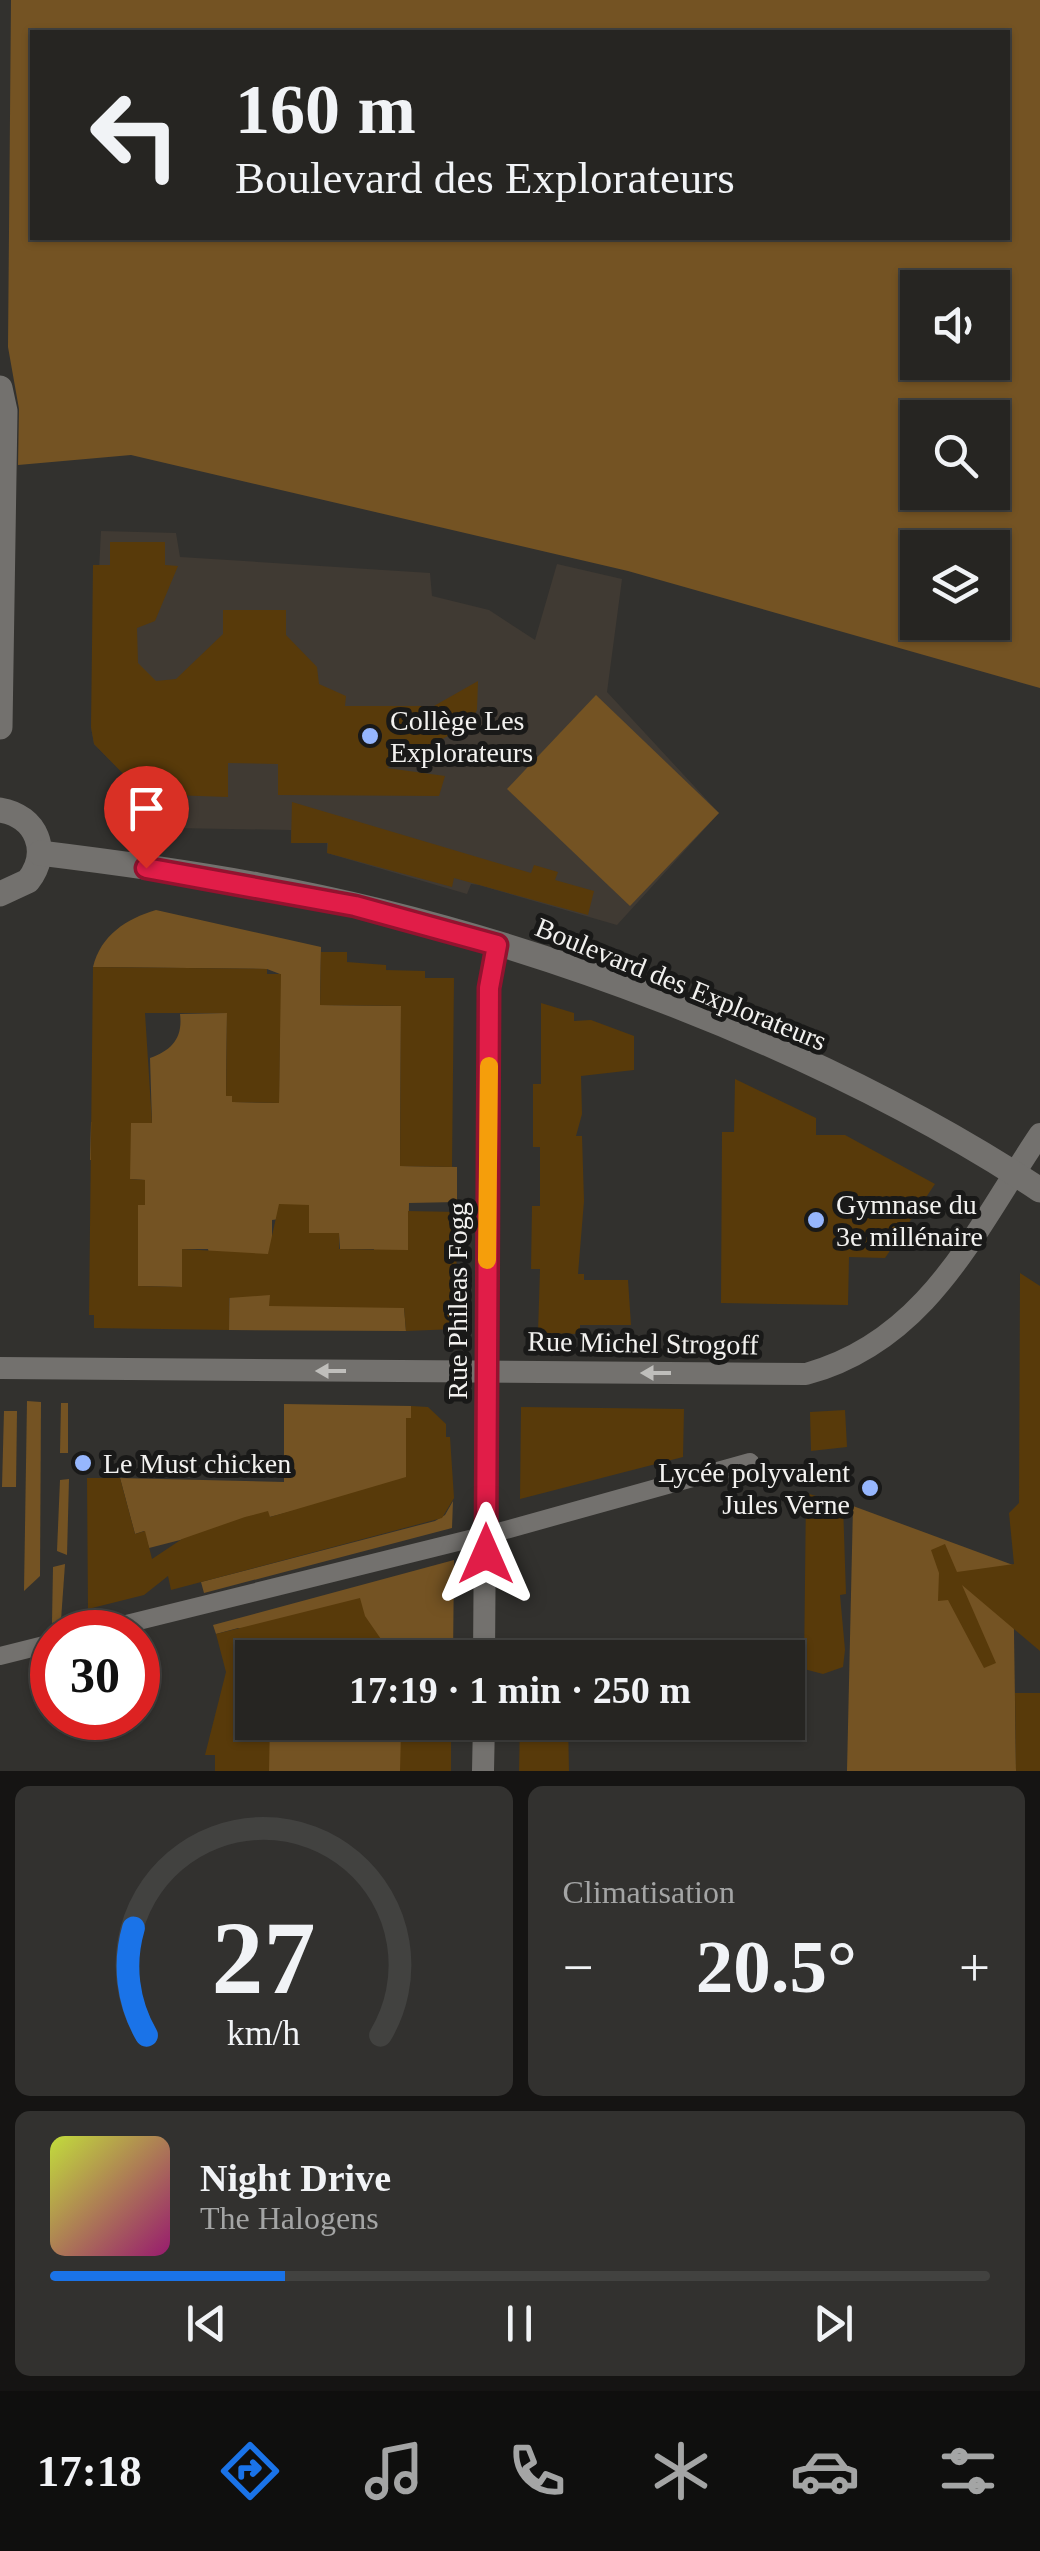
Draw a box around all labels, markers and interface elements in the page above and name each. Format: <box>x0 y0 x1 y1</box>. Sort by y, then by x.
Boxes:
icon: left <box>70 70 200 200</box>
text: 160 m <box>235 71 416 148</box>
text: Boulevard des Explorateurs <box>235 153 735 203</box>
map controls <box>900 270 1010 640</box>
button: sound <box>900 270 1010 380</box>
button: search <box>900 400 1010 510</box>
button: layers <box>900 530 1010 640</box>
place label: Collège Les Explorateurs <box>390 705 533 768</box>
marker: Collège Les Explorateurs <box>359 725 381 747</box>
pin <box>104 766 189 869</box>
icon: arrive <box>119 781 174 836</box>
street label: Boulevard des Explorateurs <box>531 911 831 1057</box>
place label: Gymnase du 3e millénaire <box>836 1189 983 1252</box>
street label: Rue Phileas Fogg <box>442 1202 473 1400</box>
marker: Gymnase du 3e millénaire <box>805 1209 827 1231</box>
street label: Rue Michel Strogoff <box>527 1325 760 1361</box>
one-way arrow <box>314 1362 346 1378</box>
one-way arrow <box>639 1365 671 1381</box>
place label: Le Must chicken <box>103 1448 291 1479</box>
marker: Le Must chicken <box>72 1452 94 1474</box>
place label: Lycée polyvalent Jules Verne <box>658 1457 850 1520</box>
marker: Lycée polyvalent Jules Verne <box>859 1477 881 1499</box>
position arrow <box>434 1502 538 1606</box>
speed limit sign: 30 <box>30 1610 160 1740</box>
text: 17:19 · 1 min · 250 m <box>349 1669 691 1711</box>
text: Climatisation <box>563 1874 735 1910</box>
text: 27 <box>212 1900 316 2015</box>
text: 20.5° <box>696 1925 857 2008</box>
text: − <box>563 1937 594 1998</box>
text: + <box>959 1937 990 1998</box>
text: km/h <box>227 2013 301 2053</box>
text: Night Drive <box>200 2157 391 2199</box>
text: The Halogens <box>200 2200 379 2236</box>
icon: previous <box>179 2296 234 2351</box>
icon: pause <box>492 2296 547 2351</box>
icon: next <box>806 2296 861 2351</box>
icon: directions <box>215 2436 285 2506</box>
icon: music <box>359 2436 429 2506</box>
icon: phone <box>502 2436 572 2506</box>
icon: climate <box>646 2436 716 2506</box>
icon: car <box>790 2436 860 2506</box>
icon: filters <box>933 2436 1003 2506</box>
text: 17:18 <box>37 2446 142 2496</box>

